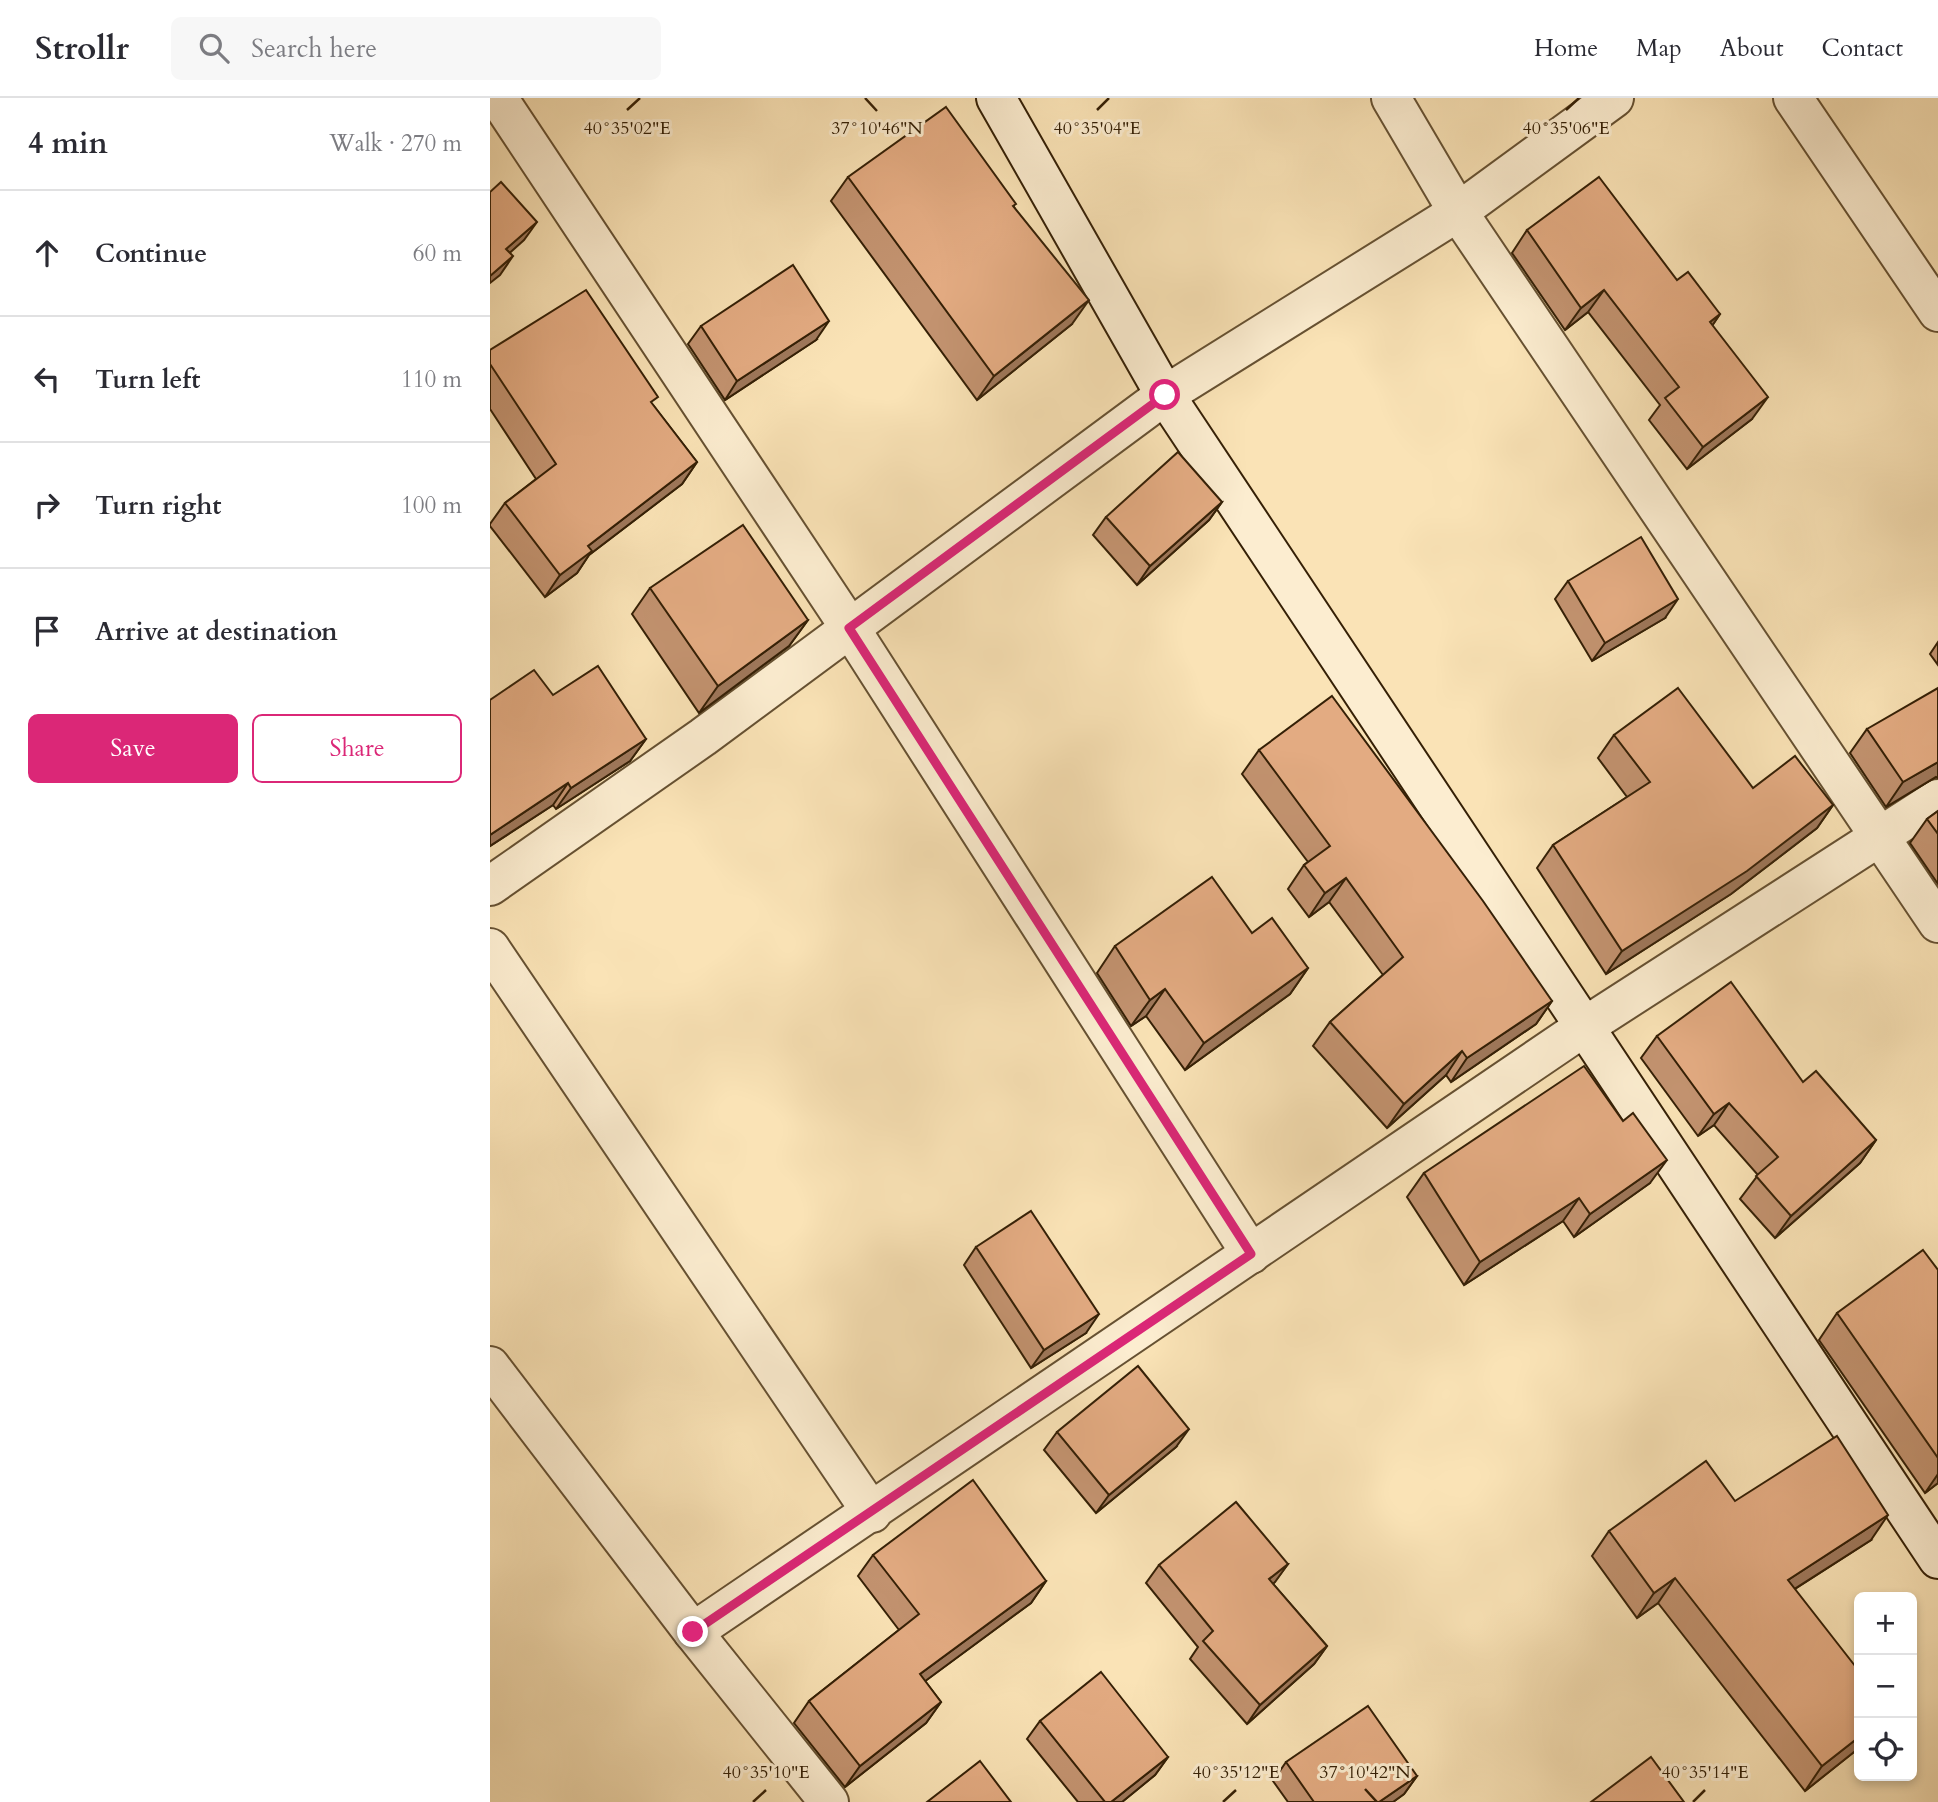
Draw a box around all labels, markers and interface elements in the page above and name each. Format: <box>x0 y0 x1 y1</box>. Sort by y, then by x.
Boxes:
search box <box>171 17 661 80</box>
text: Strollr <box>35 26 129 71</box>
icon: search <box>195 29 233 67</box>
text: Search here <box>251 31 377 66</box>
text: Home <box>1534 32 1598 65</box>
text: Map <box>1636 32 1682 65</box>
text: About <box>1720 32 1784 65</box>
text: Contact <box>1822 32 1903 65</box>
text: 40°35'02"E <box>583 116 671 141</box>
text: 37°10'46"N <box>831 116 923 141</box>
text: 40°35'04"E <box>1053 116 1141 141</box>
text: 40°35'06"E <box>1522 116 1610 141</box>
text: 4 min <box>28 123 108 164</box>
text: Walk · 270 m <box>329 128 462 159</box>
icon: ahead <box>28 234 66 272</box>
text: Continue <box>95 236 207 271</box>
text: 60 m <box>413 238 462 269</box>
icon: left <box>28 360 66 398</box>
text: Turn left <box>95 362 200 397</box>
text: 110 m <box>401 364 462 395</box>
route start <box>1149 379 1180 410</box>
icon: right <box>28 486 66 524</box>
text: Turn right <box>95 488 222 523</box>
text: 100 m <box>401 490 462 521</box>
icon: arrive <box>28 612 66 650</box>
text: Arrive at destination <box>95 614 338 649</box>
button: Save <box>28 714 238 783</box>
button: Share <box>252 714 462 783</box>
map controls <box>1854 1592 1917 1781</box>
button: + <box>1854 1592 1917 1655</box>
route end <box>677 1616 708 1647</box>
button: − <box>1854 1655 1917 1718</box>
button: locate <box>1854 1718 1917 1781</box>
text: 40°35'10"E <box>722 1760 810 1785</box>
text: 40°35'12"E <box>1192 1760 1280 1785</box>
text: 37°10'42"N <box>1319 1760 1411 1785</box>
text: 40°35'14"E <box>1661 1760 1749 1785</box>

